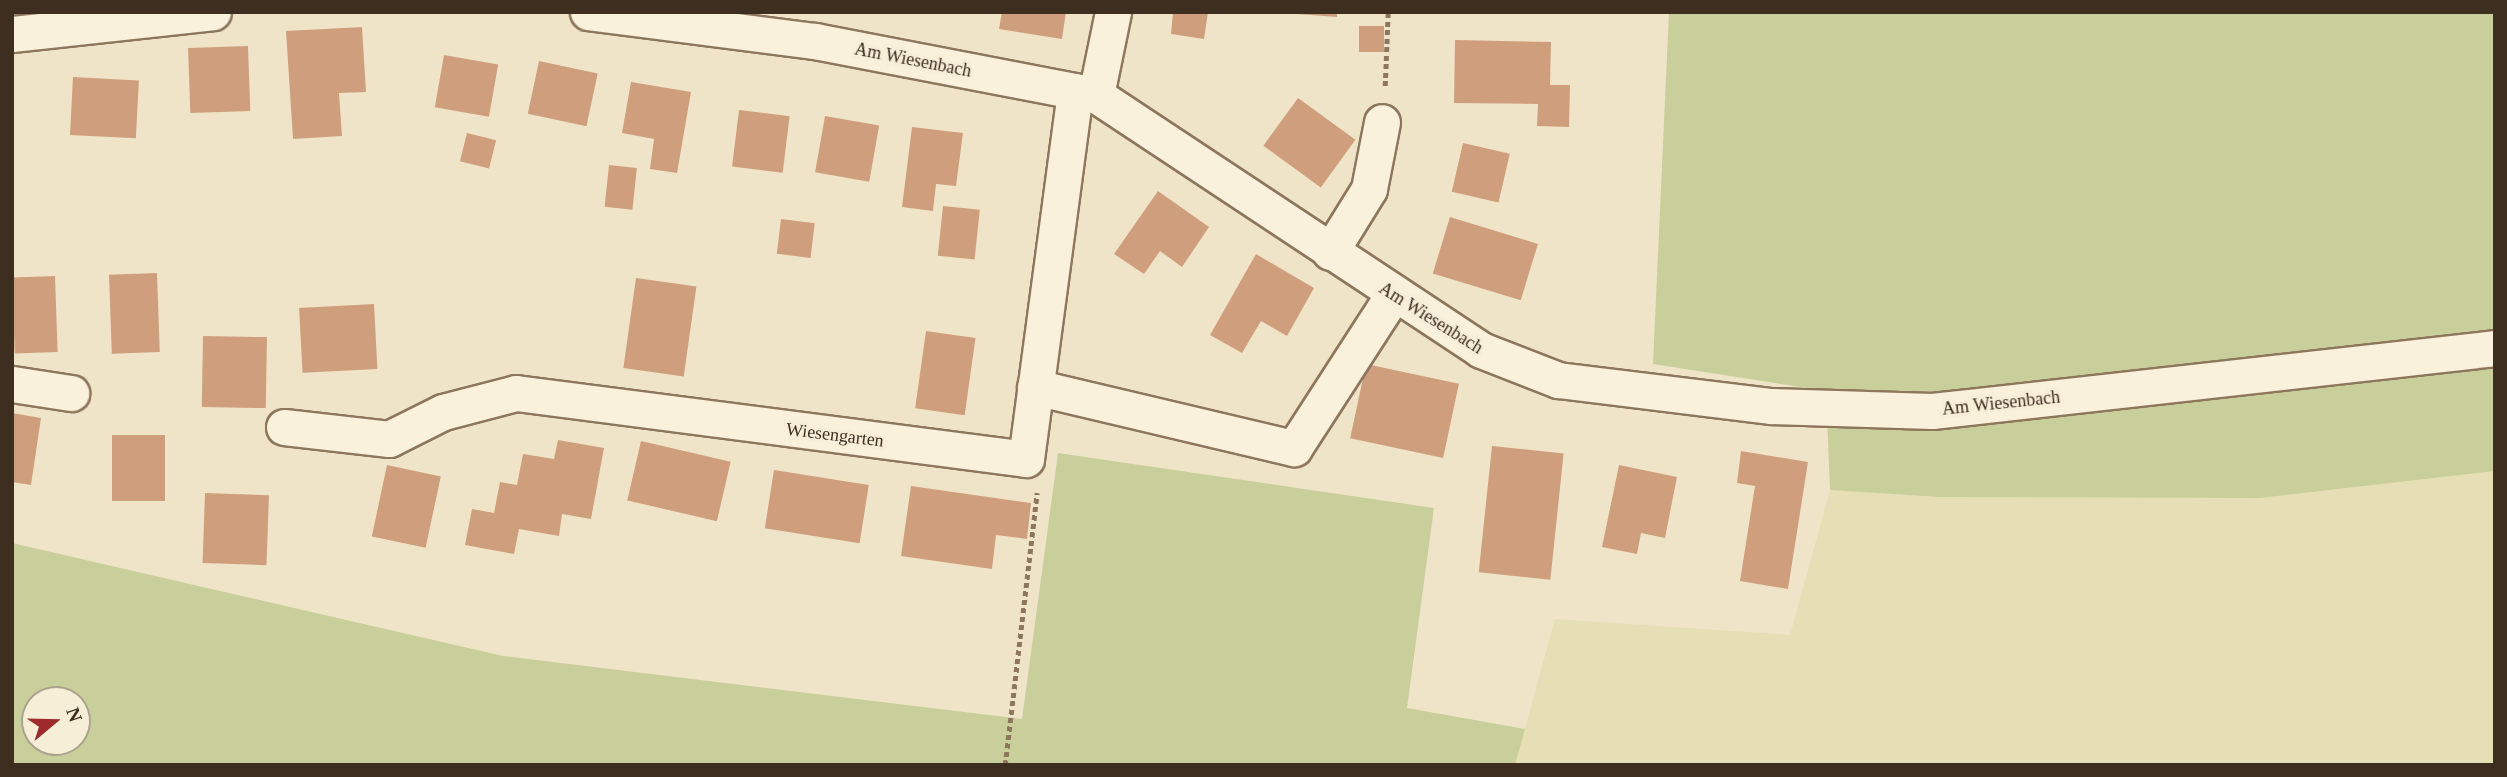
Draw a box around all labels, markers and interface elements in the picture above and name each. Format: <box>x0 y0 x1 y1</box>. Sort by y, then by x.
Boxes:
street label: Am Wiesenbach <box>853 38 973 82</box>
street label: Am Wiesenbach <box>1375 277 1487 359</box>
street label: Am Wiesenbach <box>1941 386 2061 420</box>
street label: Wiesengarten <box>785 418 885 452</box>
north arrow <box>21 686 91 756</box>
text: N <box>62 705 87 725</box>

